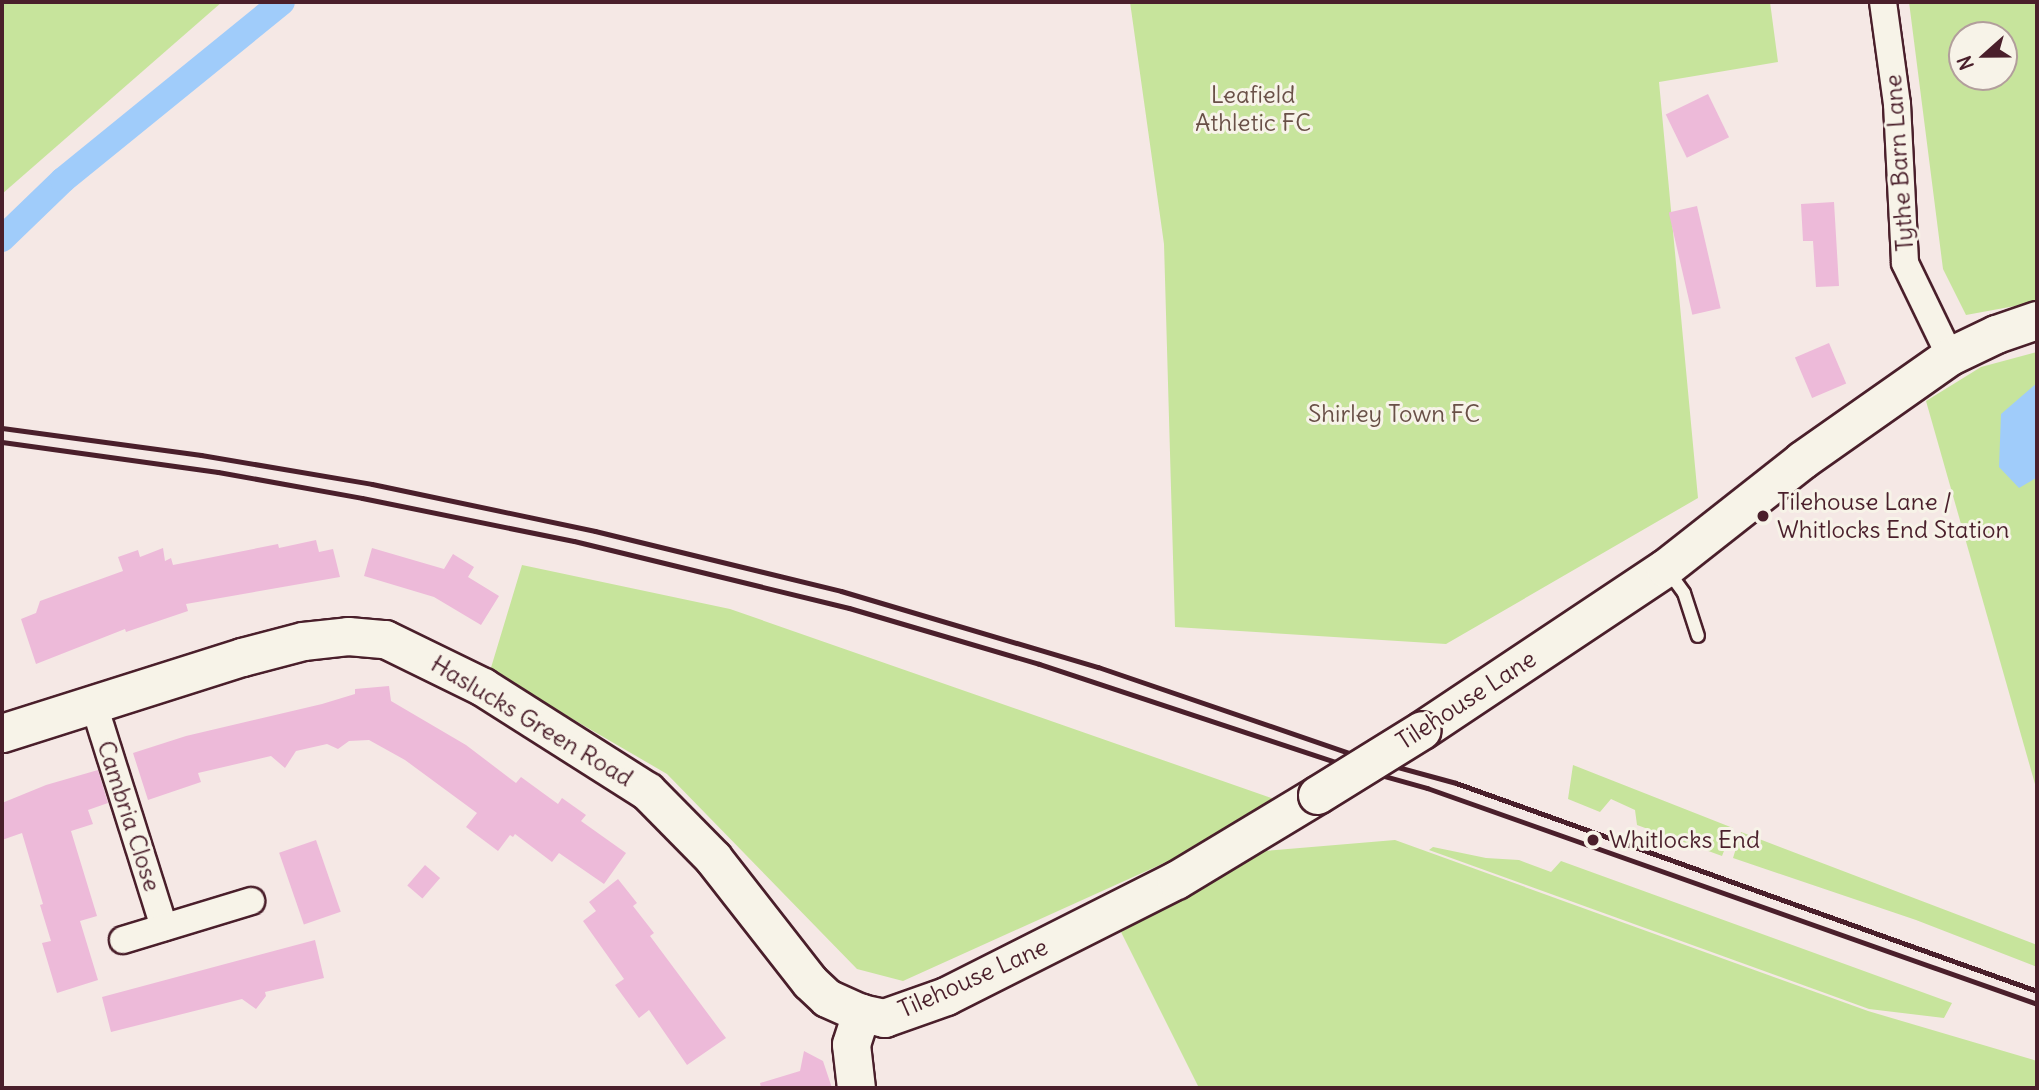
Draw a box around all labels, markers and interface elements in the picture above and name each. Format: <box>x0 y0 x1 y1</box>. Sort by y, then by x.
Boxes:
north arrow <box>1948 21 2018 91</box>
text: N <box>1952 52 1979 73</box>
street label: Tythe Barn Lane <box>1878 74 1920 252</box>
park label: Leafield Athletic FC <box>1195 81 1311 137</box>
park label: Shirley Town FC <box>1308 400 1480 428</box>
place label: Tilehouse Lane / Whitlocks End Station <box>1777 488 2009 544</box>
marker: Tilehouse Lane / Whitlocks End Station <box>1755 508 1771 524</box>
street label: Tilehouse Lane <box>1391 644 1541 756</box>
street label: Haslucks Green Road <box>426 649 638 793</box>
street label: Cambria Close <box>91 737 167 895</box>
place label: Whitlocks End <box>1609 826 1760 854</box>
marker: Whitlocks End <box>1583 830 1603 850</box>
street label: Tilehouse Lane <box>894 932 1052 1024</box>

